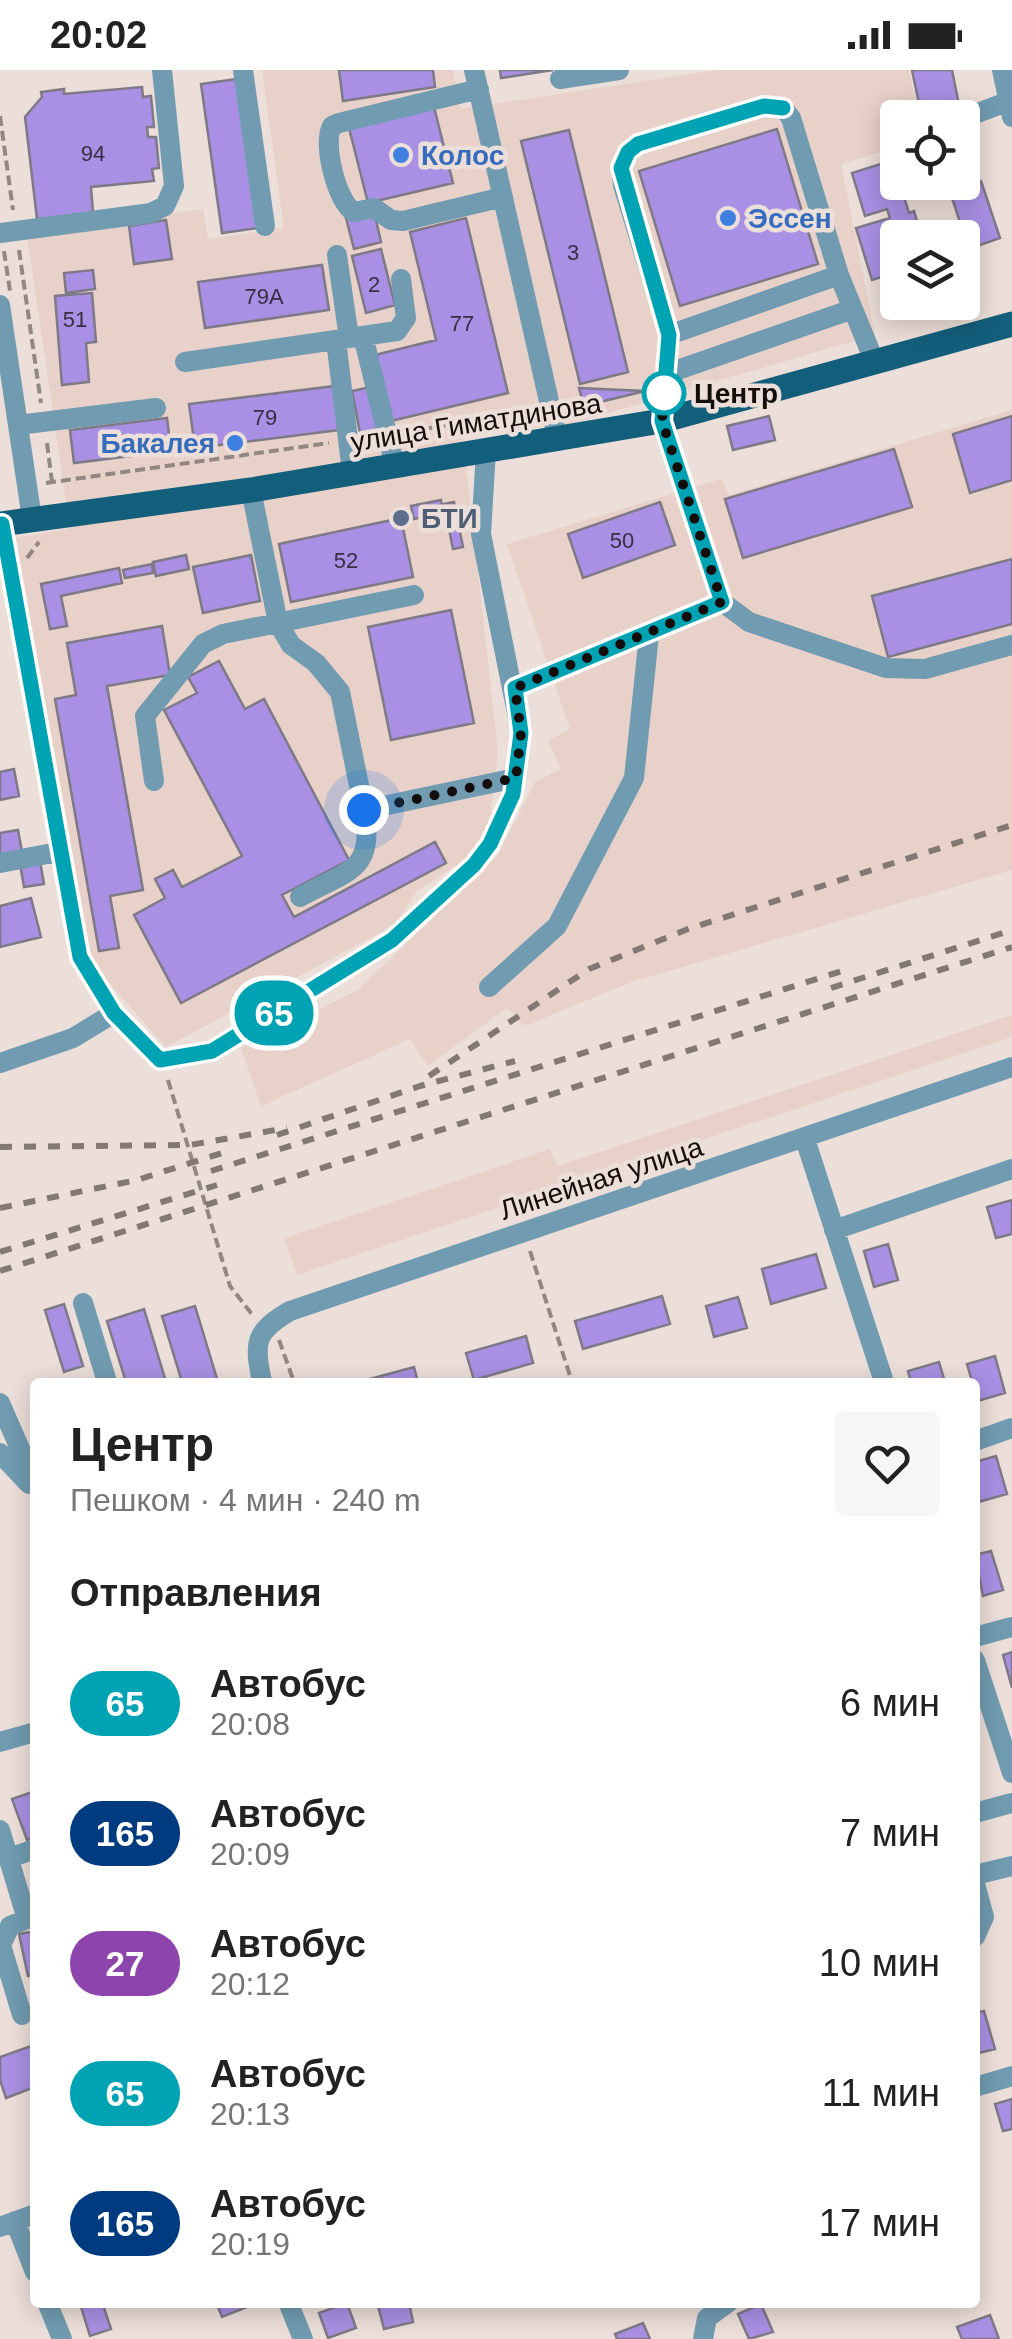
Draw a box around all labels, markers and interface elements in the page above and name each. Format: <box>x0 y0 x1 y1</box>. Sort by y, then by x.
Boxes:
text: 20:02 <box>50 14 147 56</box>
map controls <box>880 100 980 320</box>
button: locate <box>880 100 980 200</box>
place label: Колос <box>421 140 504 171</box>
house number: 94 <box>81 141 105 166</box>
marker: Колос <box>390 144 412 166</box>
place label: Эссен <box>748 203 832 234</box>
marker: Эссен <box>717 207 739 229</box>
button: layers <box>880 220 980 320</box>
house number: 3 <box>567 240 579 265</box>
house number: 2 <box>368 272 380 297</box>
house number: 79А <box>244 284 284 309</box>
house number: 51 <box>63 307 87 332</box>
house number: 77 <box>450 311 474 336</box>
marker: Центр <box>643 372 685 414</box>
place label: Центр <box>694 378 778 409</box>
street label: улица Гиматдинова <box>349 387 604 458</box>
house number: 79 <box>253 405 277 430</box>
place label: Бакалея <box>100 428 215 459</box>
marker: Бакалея <box>224 432 246 454</box>
place label: БТИ <box>421 503 478 534</box>
marker: БТИ <box>390 507 412 529</box>
house number: 50 <box>610 528 634 553</box>
house number: 52 <box>334 548 358 573</box>
your location <box>339 785 389 835</box>
line badge: 65 <box>229 980 319 1046</box>
text: 65 <box>255 994 293 1033</box>
street label: Линейная улица <box>496 1131 707 1226</box>
button: heart <box>835 1411 940 1516</box>
text: Центр <box>70 1418 214 1471</box>
text: Пешком · 4 мин · 240 m <box>70 1482 421 1518</box>
text: Отправления <box>70 1572 322 1614</box>
text: Автобус <box>210 1663 366 1705</box>
text: 6 мин <box>840 1682 940 1724</box>
text: 65 <box>106 1684 144 1723</box>
text: 20:08 <box>210 1706 290 1742</box>
text: Автобус <box>210 1793 366 1835</box>
text: 7 мин <box>840 1812 940 1854</box>
text: 165 <box>96 1814 154 1853</box>
text: 20:09 <box>210 1836 290 1872</box>
text: Автобус <box>210 1923 366 1965</box>
text: 10 мин <box>819 1942 940 1984</box>
text: 27 <box>106 1944 144 1983</box>
text: 20:12 <box>210 1966 290 2002</box>
text: Автобус <box>210 2053 366 2095</box>
text: 11 мин <box>822 2072 940 2114</box>
text: 65 <box>106 2074 144 2113</box>
text: 20:13 <box>210 2096 290 2132</box>
text: Автобус <box>210 2183 366 2225</box>
text: 17 мин <box>819 2202 940 2244</box>
text: 165 <box>96 2204 154 2243</box>
text: 20:19 <box>210 2226 290 2262</box>

